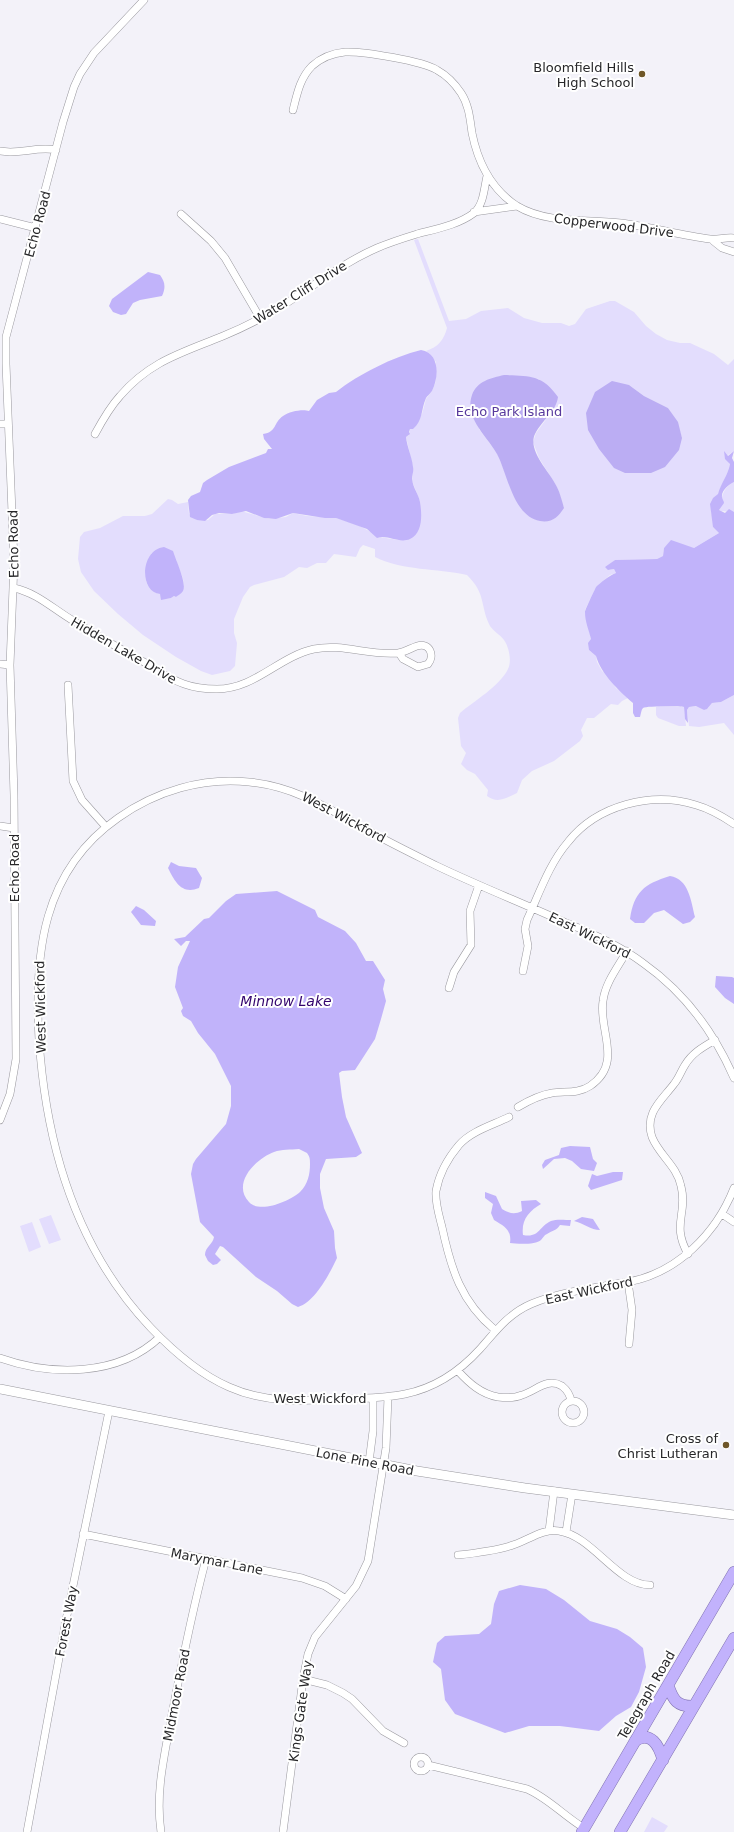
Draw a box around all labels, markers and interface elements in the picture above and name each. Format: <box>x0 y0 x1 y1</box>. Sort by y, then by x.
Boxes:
place label: Bloomfield Hills High School <box>533 60 634 90</box>
marker: Bloomfield Hills High School <box>637 69 647 79</box>
street label: Echo Road <box>21 189 54 259</box>
street label: Copperwood Drive <box>553 211 675 240</box>
street label: Water Cliff Drive <box>251 258 349 327</box>
park label: Echo Park Island <box>456 404 562 419</box>
street label: Echo Road <box>5 510 22 578</box>
street label: Hidden Lake Drive <box>68 614 179 687</box>
street label: West Wickford <box>299 789 388 846</box>
street label: Echo Road <box>7 834 22 902</box>
street label: East Wickford <box>547 909 633 962</box>
street label: West Wickford <box>32 960 49 1054</box>
water label: Minnow Lake <box>240 993 332 1009</box>
street label: East Wickford <box>544 1274 634 1307</box>
street label: West Wickford <box>274 1391 366 1406</box>
place label: Cross of Christ Lutheran <box>618 1431 718 1461</box>
marker: Cross of Christ Lutheran <box>721 1440 731 1450</box>
street label: Lone Pine Road <box>315 1445 415 1478</box>
street label: Marymar Lane <box>169 1545 264 1578</box>
street label: Forest Way <box>52 1584 81 1658</box>
street label: Midmoor Road <box>160 1648 193 1743</box>
street label: Telegraph Road <box>614 1648 678 1743</box>
street label: Kings Gate Way <box>286 1659 315 1763</box>

